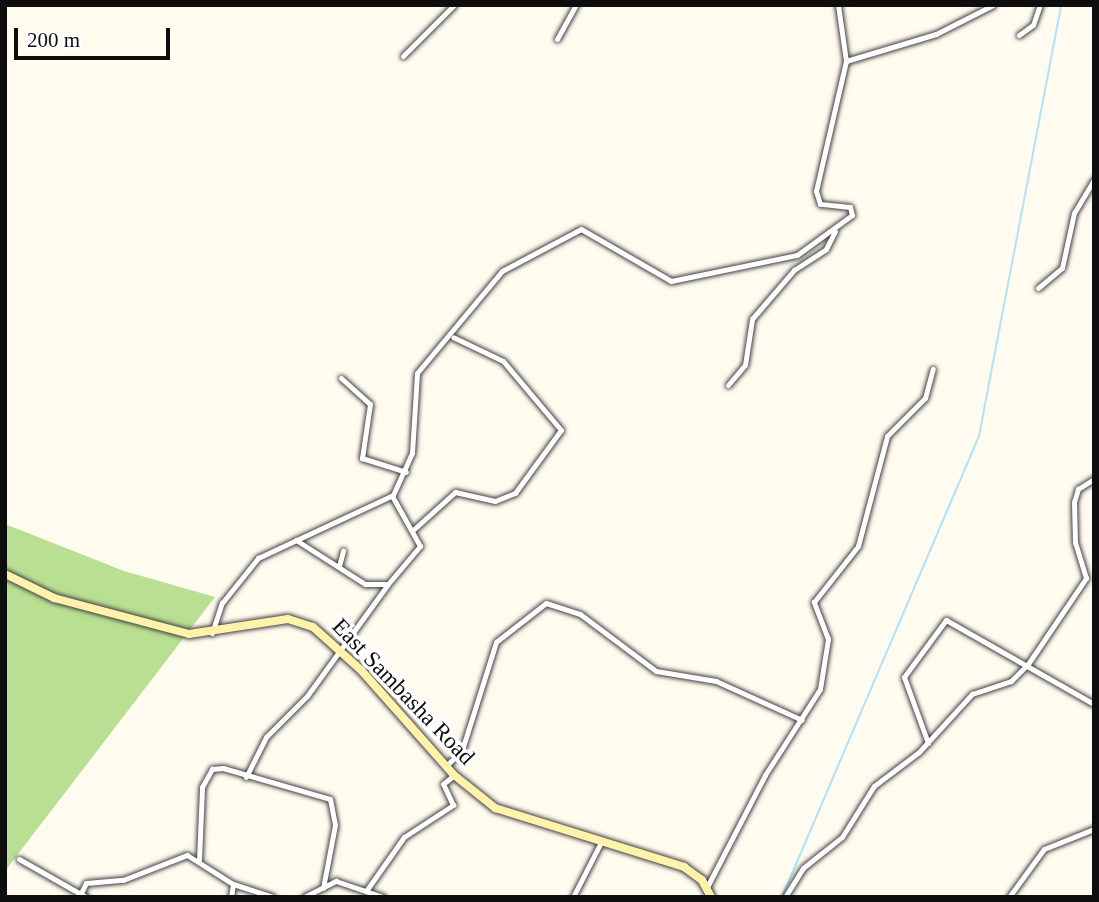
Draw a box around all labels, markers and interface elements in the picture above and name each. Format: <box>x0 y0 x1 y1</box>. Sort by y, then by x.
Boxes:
scale bar <box>18 14 173 58</box>
text: 200 m <box>27 28 80 52</box>
street label: East Sambasha Road <box>326 613 480 771</box>

